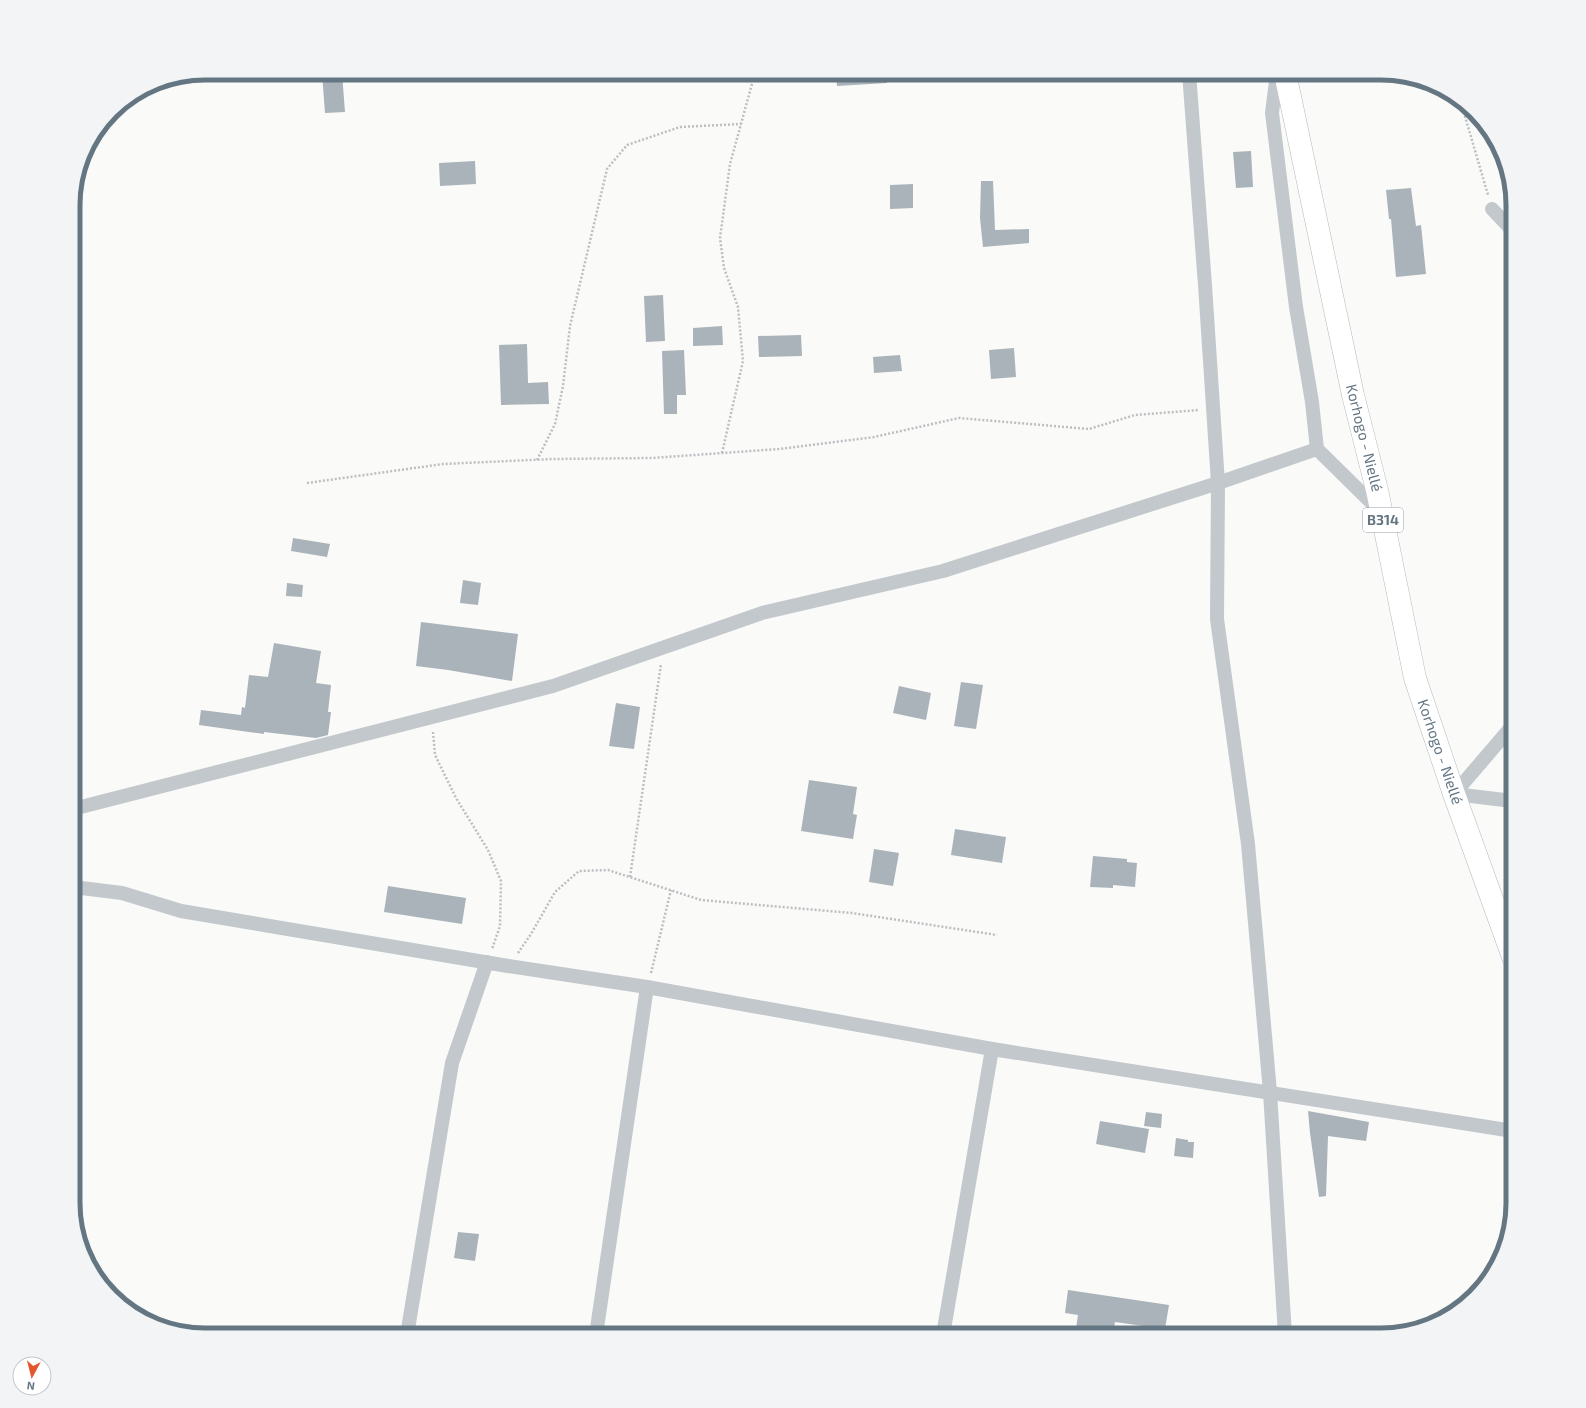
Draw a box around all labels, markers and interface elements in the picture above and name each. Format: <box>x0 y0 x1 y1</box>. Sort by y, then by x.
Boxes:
street label: Korhogo - Niellé <box>1343 382 1387 493</box>
road number: B314 <box>1363 508 1403 532</box>
street label: Korhogo - Niellé <box>1415 697 1467 807</box>
north arrow <box>12 1356 52 1396</box>
text: N <box>26 1379 35 1393</box>

